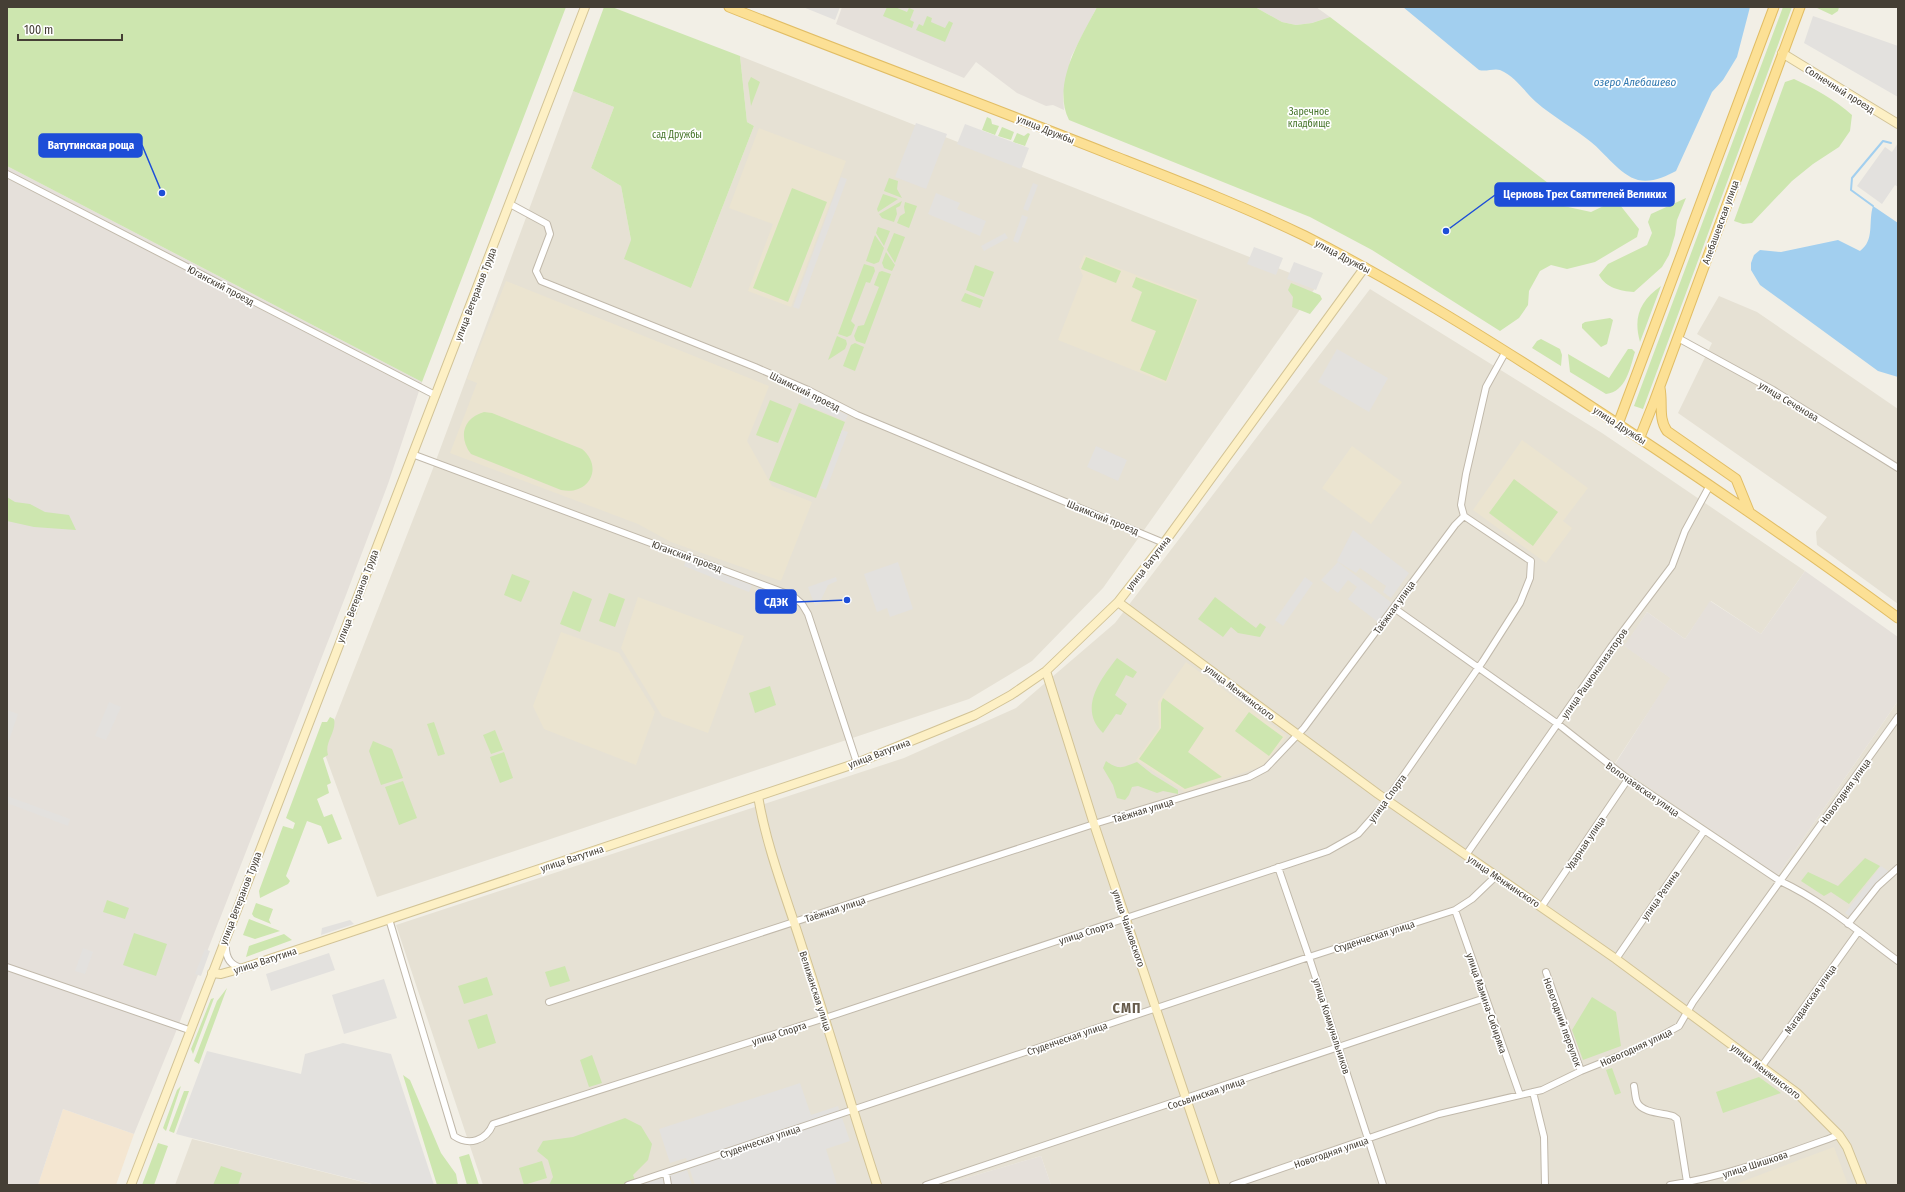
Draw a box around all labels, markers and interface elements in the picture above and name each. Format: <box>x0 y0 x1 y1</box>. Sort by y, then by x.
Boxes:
scale bar <box>18 16 122 42</box>
text: 100 m <box>24 23 53 37</box>
street label: Солнечный проезд <box>1802 64 1877 116</box>
water label: озеро Алебашево <box>1594 76 1676 89</box>
park label: Заречное кладбище <box>1288 106 1330 130</box>
street label: улица Дружбы <box>1015 113 1076 147</box>
park label: сад Дружбы <box>652 129 702 141</box>
callout: Ватутинская роща <box>39 134 142 157</box>
text: Ватутинская роща <box>48 139 135 152</box>
street label: Алебашевская улица <box>1700 179 1742 266</box>
callout: Церковь Трех Святителей Великих <box>1495 183 1674 206</box>
text: Церковь Трех Святителей Великих <box>1503 188 1668 201</box>
street label: улица Дружбы <box>1313 237 1372 276</box>
street label: улица Ветеранов Труда <box>453 246 499 343</box>
street label: Юганский проезд <box>185 263 256 309</box>
street label: Шаимский проезд <box>767 370 842 414</box>
street label: улица Сеченова <box>1756 379 1821 424</box>
street label: улица Дружбы <box>1591 404 1648 447</box>
street label: Шаимский проезд <box>1065 498 1140 538</box>
street label: улица Ватутина <box>1124 534 1174 593</box>
street label: Юганский проезд <box>650 539 723 575</box>
street label: улица Ветеранов Труда <box>335 548 381 645</box>
street label: Таёжная улица <box>1371 579 1418 637</box>
callout: СДЭК <box>756 590 796 613</box>
text: СДЭК <box>764 596 789 609</box>
street label: улица Рационализаторов <box>1559 626 1631 721</box>
street label: улица Менжинского <box>1202 662 1277 723</box>
street label: улица Ватутина <box>847 737 912 771</box>
street label: Новогодняя улица <box>1818 756 1874 827</box>
street label: Волочаевская улица <box>1603 760 1682 820</box>
street label: улица Спорта <box>1366 772 1409 825</box>
street label: Таёжная улица <box>1111 796 1175 826</box>
street label: Ударная улица <box>1563 814 1608 874</box>
street label: улица Ватутина <box>539 843 606 875</box>
street label: улица Ветеранов Труда <box>218 850 264 947</box>
street label: улица Менжинского <box>1465 853 1542 911</box>
street label: улица Репина <box>1639 868 1682 923</box>
street label: улица Чайковского <box>1109 888 1147 969</box>
street label: Таёжная улица <box>804 895 867 925</box>
street label: улица Спорта <box>1058 918 1115 947</box>
street label: Студенческая улица <box>1332 918 1416 956</box>
street label: улица Ватутина <box>232 945 299 977</box>
street label: Велижанская улица <box>796 950 834 1033</box>
street label: улица Мамина-Сибиряка <box>1463 952 1509 1055</box>
street label: Магаданская улица <box>1782 963 1839 1037</box>
street label: Новогодний переулок <box>1540 976 1584 1069</box>
street label: улица Коммунальников <box>1310 977 1352 1076</box>
district label: СМП <box>1113 1000 1141 1017</box>
street label: улица Спорта <box>751 1019 808 1048</box>
street label: Студенческая улица <box>1026 1020 1109 1058</box>
street label: Новогодняя улица <box>1599 1026 1674 1070</box>
street label: улица Менжинского <box>1728 1041 1803 1102</box>
street label: Сосьвинская улица <box>1166 1075 1247 1113</box>
street label: Студенческая улица <box>719 1123 802 1161</box>
street label: Новогодняя улица <box>1292 1135 1370 1171</box>
street label: улица Шишкова <box>1721 1149 1790 1181</box>

